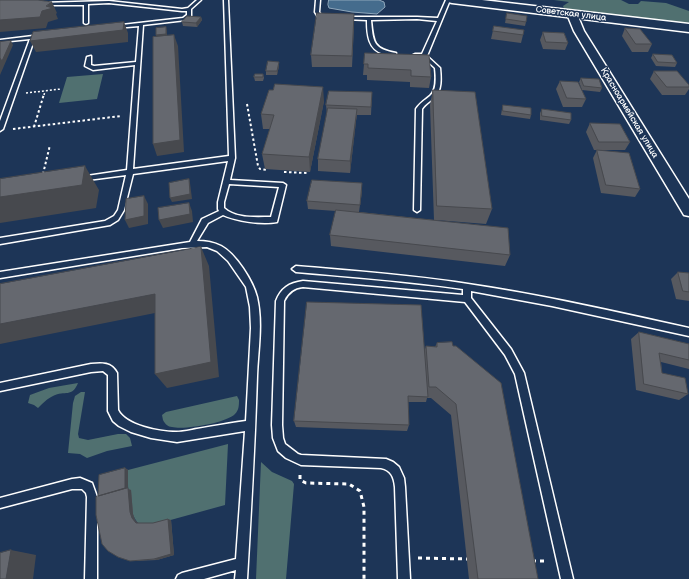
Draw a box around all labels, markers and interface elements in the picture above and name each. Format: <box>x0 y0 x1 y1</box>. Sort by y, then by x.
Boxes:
street label: Советская улица <box>535 4 607 24</box>
street label: Красноармейская улица <box>598 66 660 160</box>

